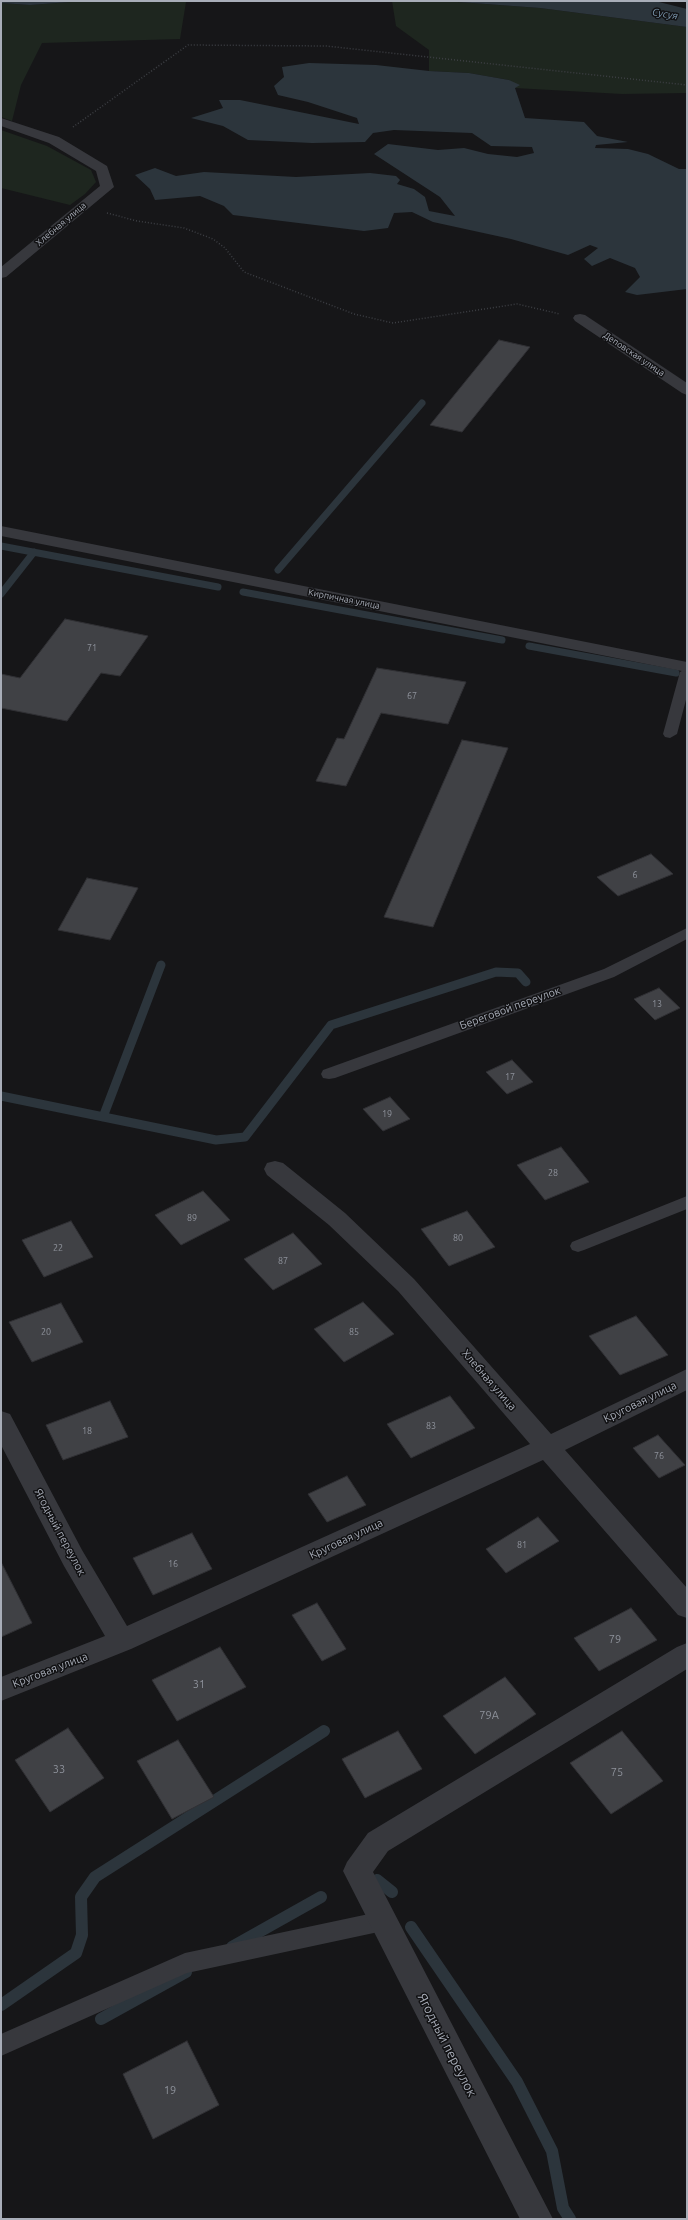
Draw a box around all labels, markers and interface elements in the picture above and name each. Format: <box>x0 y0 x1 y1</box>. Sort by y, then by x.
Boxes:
water label: Сусуя <box>651 6 679 22</box>
street label: Хлебная улица <box>34 200 88 248</box>
street label: Деповская улица <box>601 330 667 378</box>
street label: Кирпичная улица <box>307 587 381 611</box>
house number: 71 <box>87 643 97 653</box>
house number: 67 <box>407 691 417 701</box>
house number: 6 <box>632 870 638 880</box>
street label: Береговой переулок <box>458 984 562 1032</box>
house number: 13 <box>652 999 662 1009</box>
house number: 17 <box>505 1072 515 1082</box>
house number: 19 <box>382 1109 392 1119</box>
house number: 28 <box>548 1168 558 1178</box>
house number: 89 <box>187 1213 197 1223</box>
house number: 80 <box>453 1233 463 1243</box>
house number: 22 <box>53 1243 63 1253</box>
house number: 87 <box>278 1256 288 1266</box>
house number: 20 <box>41 1327 51 1337</box>
house number: 85 <box>349 1327 359 1337</box>
street label: Хлебная улица <box>459 1347 519 1413</box>
street label: Круговая улица <box>601 1379 679 1425</box>
house number: 83 <box>426 1421 436 1431</box>
house number: 18 <box>82 1426 92 1436</box>
house number: 76 <box>654 1451 664 1461</box>
street label: Ягодный переулок <box>32 1486 88 1578</box>
street label: Круговая улица <box>307 1516 385 1562</box>
house number: 81 <box>517 1540 527 1550</box>
house number: 16 <box>168 1559 178 1569</box>
house number: 79 <box>609 1632 621 1646</box>
street label: Круговая улица <box>10 1650 90 1690</box>
house number: 31 <box>193 1677 205 1691</box>
house number: 79А <box>479 1708 499 1722</box>
house number: 33 <box>53 1762 65 1776</box>
house number: 75 <box>611 1765 623 1779</box>
street label: Ягодный переулок <box>414 1991 480 2099</box>
house number: 19 <box>164 2083 176 2097</box>

